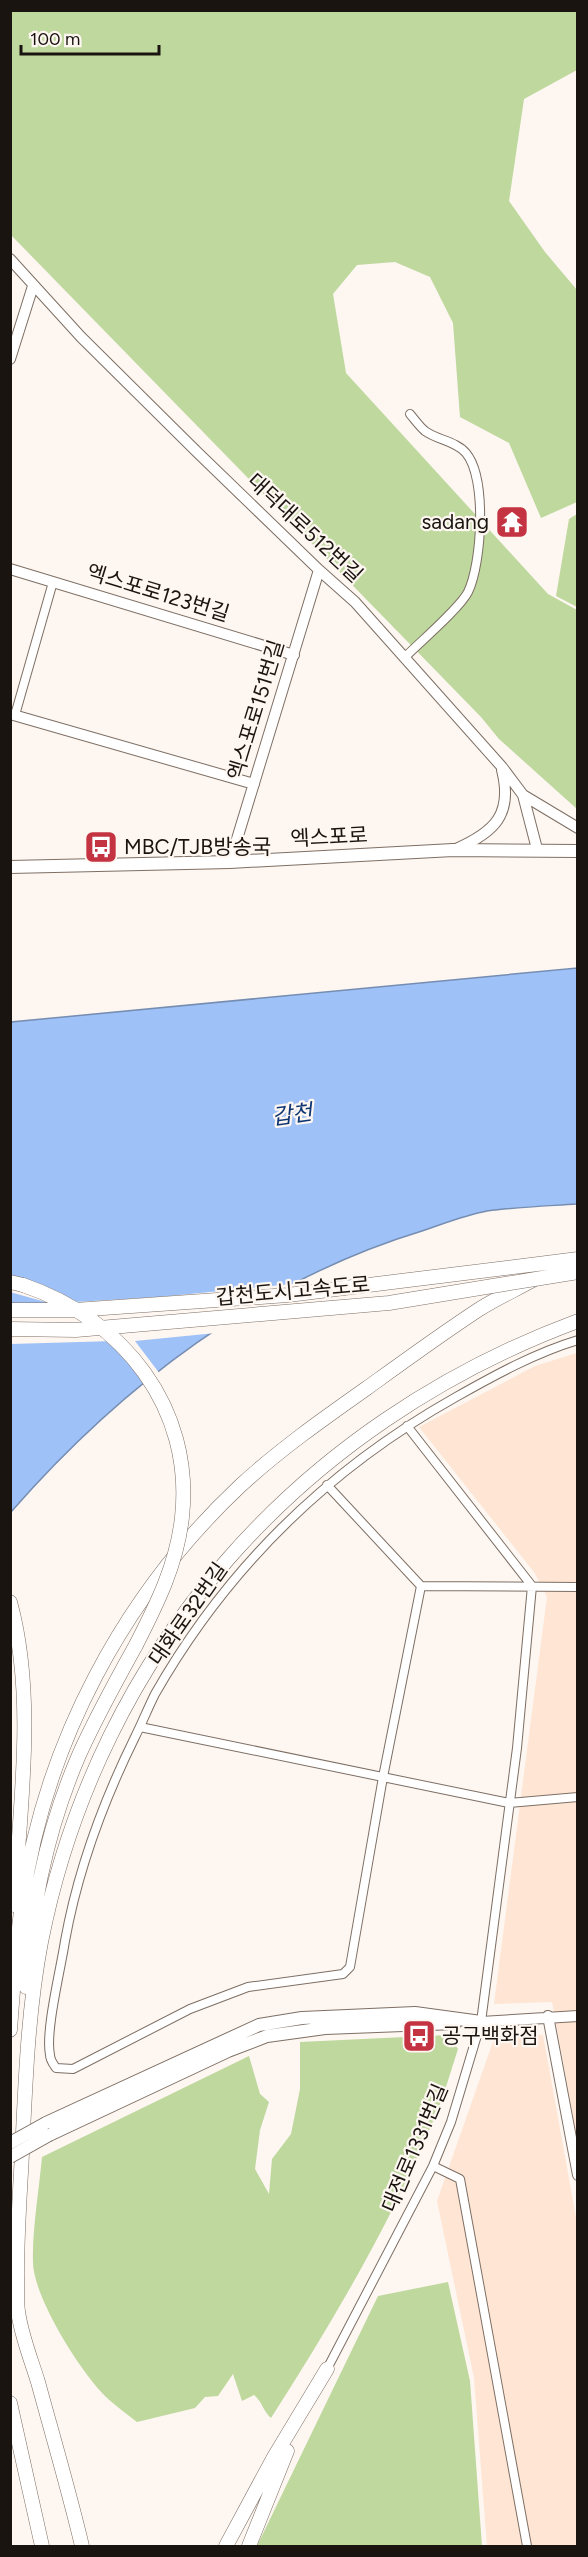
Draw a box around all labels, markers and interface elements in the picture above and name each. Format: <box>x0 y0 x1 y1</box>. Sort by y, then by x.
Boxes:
scale bar <box>21 18 159 56</box>
text: 100 m <box>30 28 80 50</box>
street label: 대덕대로512번길 <box>243 468 368 587</box>
temple icon: sadang <box>494 504 530 540</box>
place label: sadang <box>421 509 489 534</box>
street label: 엑스포로123번길 <box>84 559 232 626</box>
street label: 엑스포로151번길 <box>222 637 289 783</box>
street label: 엑스포로 <box>290 822 368 851</box>
bus stop icon: MBC/TJB방송국 <box>83 829 119 865</box>
place label: MBC/TJB방송국 <box>124 834 271 859</box>
water label: 갑천 <box>270 1098 317 1131</box>
street label: 갑천도시고속도로 <box>215 1271 371 1310</box>
street label: 대화로32번길 <box>143 1557 232 1670</box>
bus stop icon: 공구백화점 <box>401 2018 437 2054</box>
place label: 공구백화점 <box>442 2023 539 2048</box>
street label: 대전로1331번길 <box>376 2080 453 2216</box>

